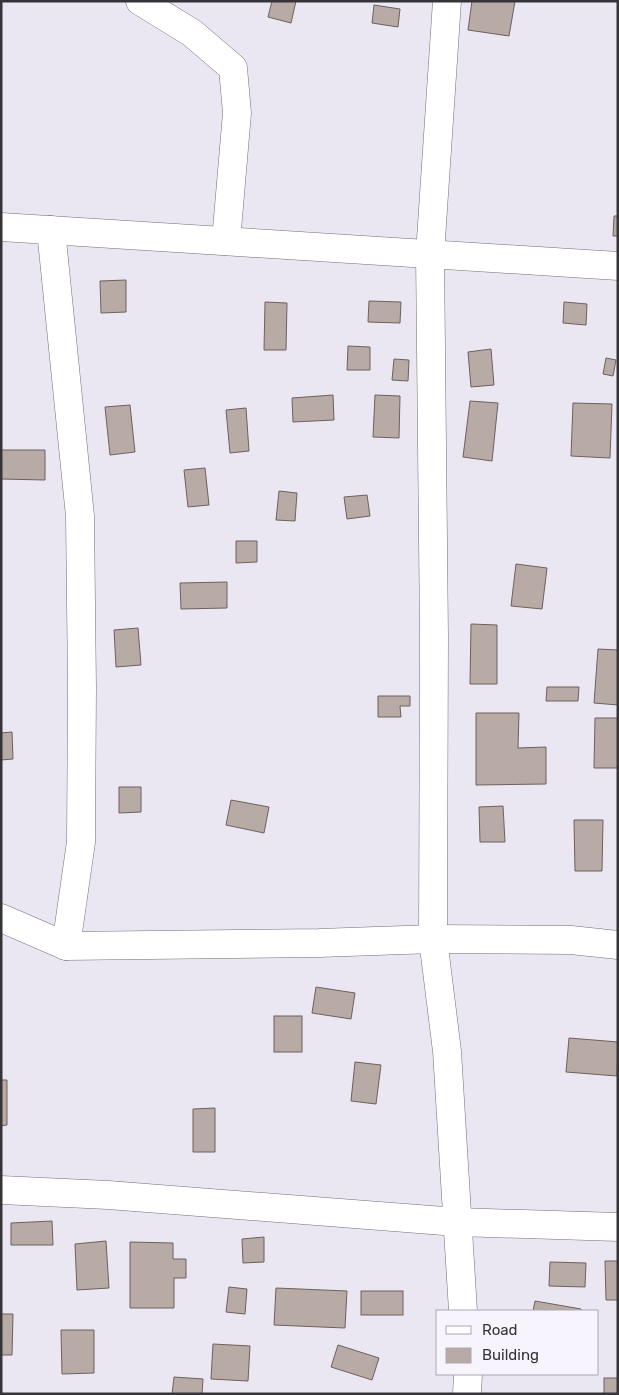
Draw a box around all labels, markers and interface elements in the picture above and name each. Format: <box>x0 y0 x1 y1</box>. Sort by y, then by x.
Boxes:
legend <box>436 1310 599 1375</box>
text: Road <box>482 1321 518 1339</box>
text: Building <box>482 1346 539 1364</box>

